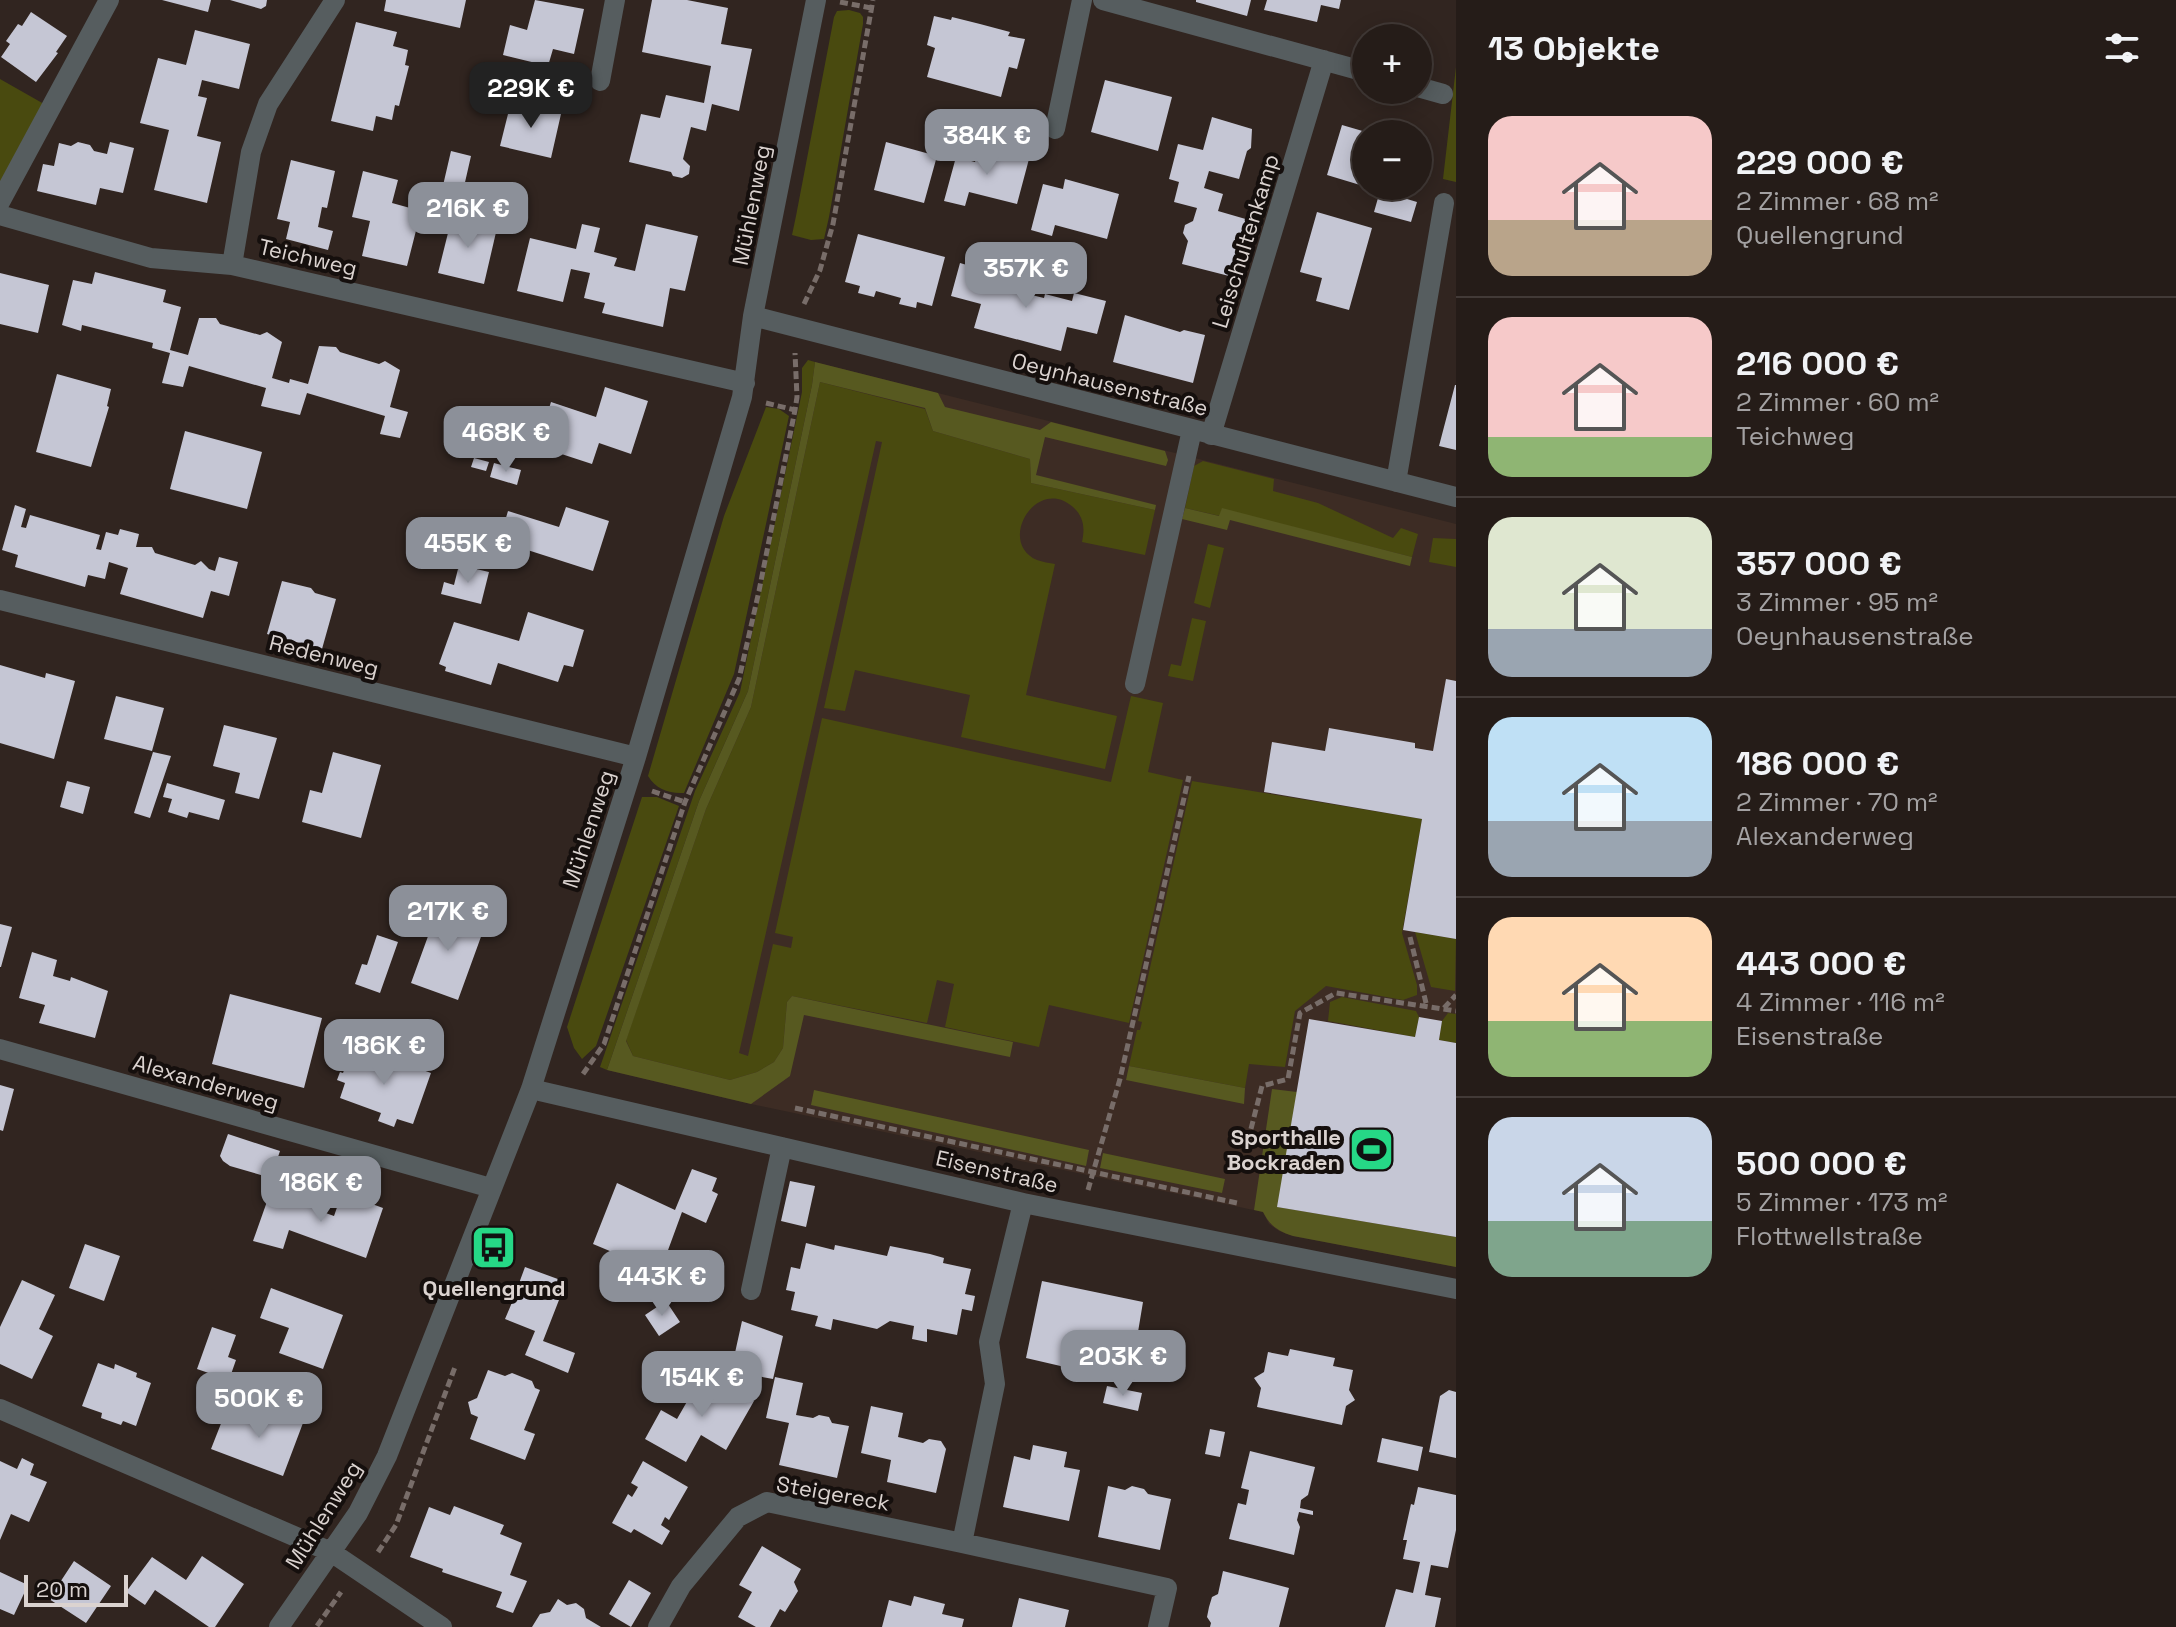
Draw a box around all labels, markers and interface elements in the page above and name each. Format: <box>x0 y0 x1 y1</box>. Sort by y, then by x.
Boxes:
map controls <box>1352 24 1432 200</box>
button: + <box>1352 24 1432 104</box>
icon: filters <box>2100 26 2144 70</box>
text: 13 Objekte <box>1488 27 1660 70</box>
pin: 229K € <box>466 62 596 130</box>
text: 229K € <box>487 71 575 105</box>
pin: 384K € <box>922 109 1052 177</box>
text: 384K € <box>943 118 1031 152</box>
button: − <box>1352 120 1432 200</box>
text: 229 000 € <box>1736 141 1904 184</box>
street label: Mühlenweg <box>726 142 776 268</box>
icon: home <box>1552 148 1648 244</box>
street label: Leischultenkamp <box>1205 150 1285 332</box>
pin: 216K € <box>403 182 533 250</box>
text: 2 Zimmer · 68 m² <box>1736 184 1939 218</box>
text: 216K € <box>426 191 510 225</box>
text: Quellengrund <box>1736 218 1904 252</box>
street label: Teichweg <box>256 232 360 282</box>
pin: 357K € <box>961 242 1091 310</box>
text: 357K € <box>983 251 1069 285</box>
text: 216 000 € <box>1736 342 1899 385</box>
street label: Oeynhausenstraße <box>1009 346 1211 422</box>
icon: home <box>1552 349 1648 445</box>
text: 2 Zimmer · 60 m² <box>1736 385 1939 419</box>
pin: 468K € <box>441 406 571 474</box>
text: 468K € <box>462 415 550 449</box>
text: Teichweg <box>1736 419 1854 453</box>
pin: 455K € <box>403 517 533 585</box>
text: 455K € <box>424 526 512 560</box>
text: 357 000 € <box>1736 542 1902 585</box>
icon: home <box>1552 549 1648 645</box>
text: 3 Zimmer · 95 m² <box>1736 585 1938 619</box>
text: Oeynhausenstraße <box>1736 619 1974 653</box>
street label: Redenweg <box>266 628 382 682</box>
text: 186 000 € <box>1736 742 1899 785</box>
icon: home <box>1552 749 1648 845</box>
street label: Mühlenweg <box>556 767 620 891</box>
text: 2 Zimmer · 70 m² <box>1736 785 1938 819</box>
text: Alexanderweg <box>1736 819 1914 853</box>
pin: 217K € <box>383 885 513 953</box>
text: 217K € <box>407 894 489 928</box>
text: 443 000 € <box>1736 942 1906 985</box>
icon: home <box>1552 949 1648 1045</box>
text: 4 Zimmer · 116 m² <box>1736 985 1945 1019</box>
pin: 186K € <box>319 1019 449 1087</box>
text: Eisenstraße <box>1736 1019 1883 1053</box>
text: 186K € <box>342 1028 426 1062</box>
street label: Alexanderweg <box>130 1048 282 1116</box>
place label: Sporthalle Bockraden <box>1226 1123 1341 1176</box>
sports icon: Sporthalle Bockraden <box>1348 1126 1396 1174</box>
text: 500 000 € <box>1736 1142 1907 1185</box>
street label: Eisenstraße <box>933 1143 1061 1199</box>
icon: home <box>1552 1149 1648 1245</box>
pin: 186K € <box>256 1156 386 1224</box>
text: 186K € <box>279 1165 363 1199</box>
text: 5 Zimmer · 173 m² <box>1736 1185 1948 1219</box>
text: Flottwellstraße <box>1736 1219 1923 1253</box>
bus stop icon: Quellengrund <box>470 1223 518 1271</box>
pin: 443K € <box>597 1250 727 1318</box>
text: 443K € <box>617 1259 707 1293</box>
place label: Quellengrund <box>423 1274 565 1302</box>
pin: 203K € <box>1058 1330 1188 1398</box>
text: 203K € <box>1079 1339 1167 1373</box>
pin: 154K € <box>637 1351 767 1419</box>
text: 154K € <box>660 1360 744 1394</box>
pin: 500K € <box>194 1372 324 1440</box>
text: 500K € <box>214 1381 304 1415</box>
street label: Mühlenweg <box>279 1456 367 1574</box>
street label: Steigereck <box>774 1469 892 1517</box>
scale bar <box>24 1571 128 1607</box>
text: 20 m <box>36 1575 88 1603</box>

